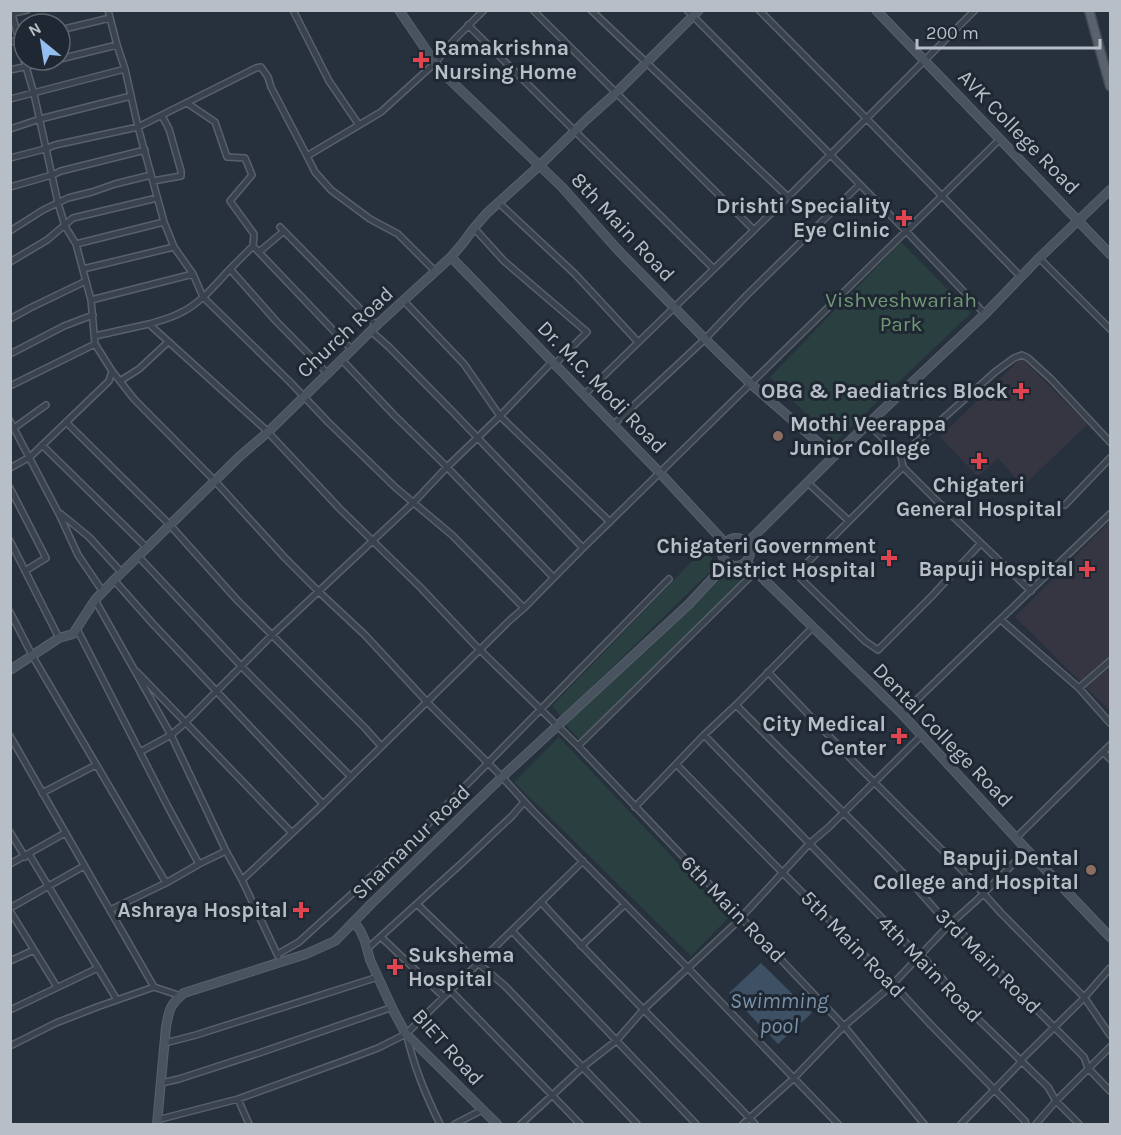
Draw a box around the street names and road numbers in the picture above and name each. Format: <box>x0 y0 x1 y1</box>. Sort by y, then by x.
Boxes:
street label: AVK College Road <box>953 65 1085 199</box>
street label: 8th Main Road <box>566 168 680 286</box>
street label: Church Road <box>292 281 398 383</box>
street label: Dr. M.C. Modi Road <box>533 316 671 458</box>
street label: Dental College Road <box>868 658 1018 812</box>
street label: Shamanur Road <box>347 780 475 904</box>
street label: 6th Main Road <box>676 851 790 967</box>
street label: 5th Main Road <box>796 886 910 1002</box>
street label: 3rd Main Road <box>930 903 1046 1019</box>
street label: 4th Main Road <box>873 911 987 1027</box>
street label: BIET Road <box>407 1004 489 1090</box>

